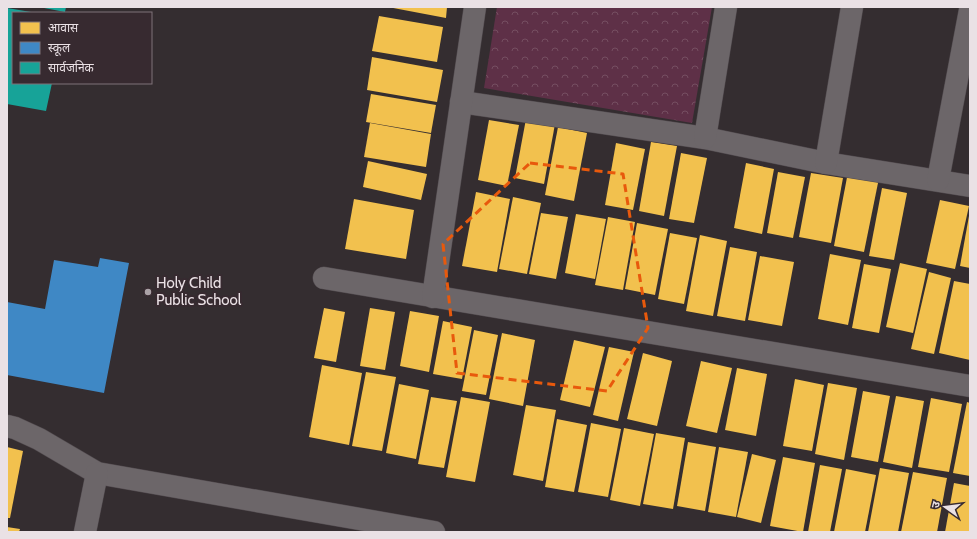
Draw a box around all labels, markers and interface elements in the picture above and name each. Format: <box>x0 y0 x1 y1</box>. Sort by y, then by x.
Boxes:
legend <box>12 12 152 84</box>
text: आवास <box>48 20 79 35</box>
text: स्कूल <box>48 40 71 56</box>
text: सार्वजनिक <box>48 60 95 75</box>
place label: Holy Child Public School <box>156 274 242 309</box>
marker: Holy Child Public School <box>143 287 153 297</box>
north arrow <box>925 487 965 527</box>
text: उ <box>928 499 943 509</box>

